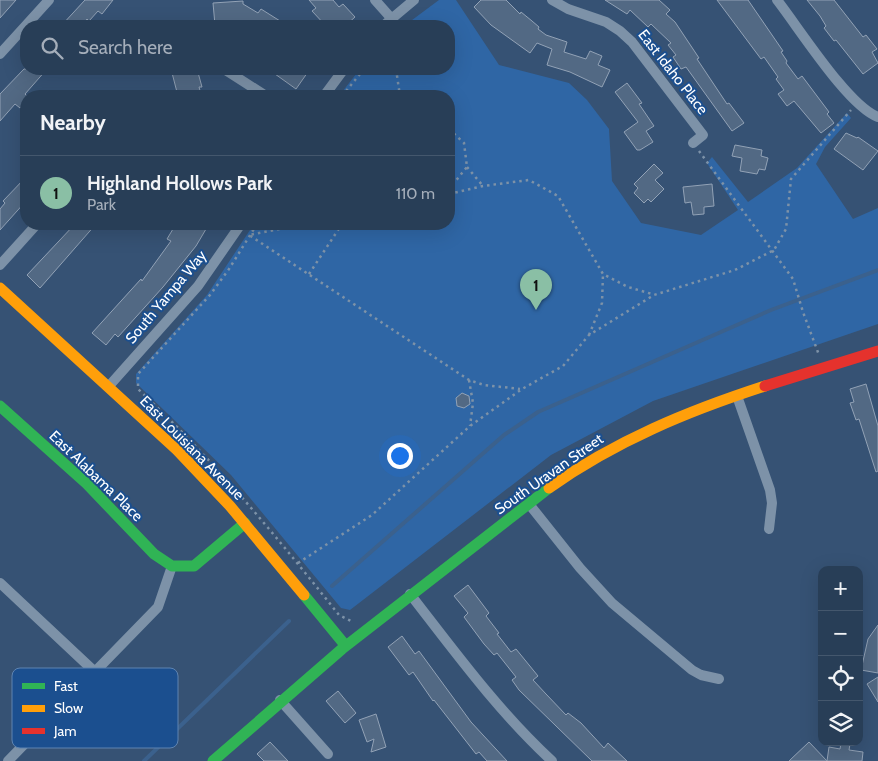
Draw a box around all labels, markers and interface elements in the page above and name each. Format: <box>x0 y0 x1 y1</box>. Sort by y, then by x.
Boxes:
search box <box>20 20 455 75</box>
street label: East Idaho Place <box>634 26 712 118</box>
icon: search <box>38 34 66 62</box>
text: Search here <box>78 36 172 59</box>
text: Nearby <box>40 110 106 135</box>
text: Highland Hollows Park <box>87 172 273 195</box>
text: 1 <box>53 184 59 203</box>
text: 110 m <box>396 184 435 203</box>
text: Park <box>87 195 116 214</box>
street label: South Yampa Way <box>122 246 211 347</box>
pin: 1 <box>520 269 552 310</box>
street label: East Louisiana Avenue <box>136 392 248 504</box>
street label: East Alabama Place <box>46 427 147 525</box>
street label: South Uravan Street <box>491 430 607 518</box>
your location <box>387 443 413 469</box>
map controls <box>818 566 863 746</box>
button: + <box>818 566 863 611</box>
button: − <box>818 611 863 656</box>
button: locate <box>818 656 863 701</box>
legend <box>12 668 178 748</box>
text: Fast <box>54 677 78 695</box>
text: Slow <box>54 699 83 717</box>
button: layers <box>818 701 863 746</box>
text: Jam <box>53 722 76 740</box>

